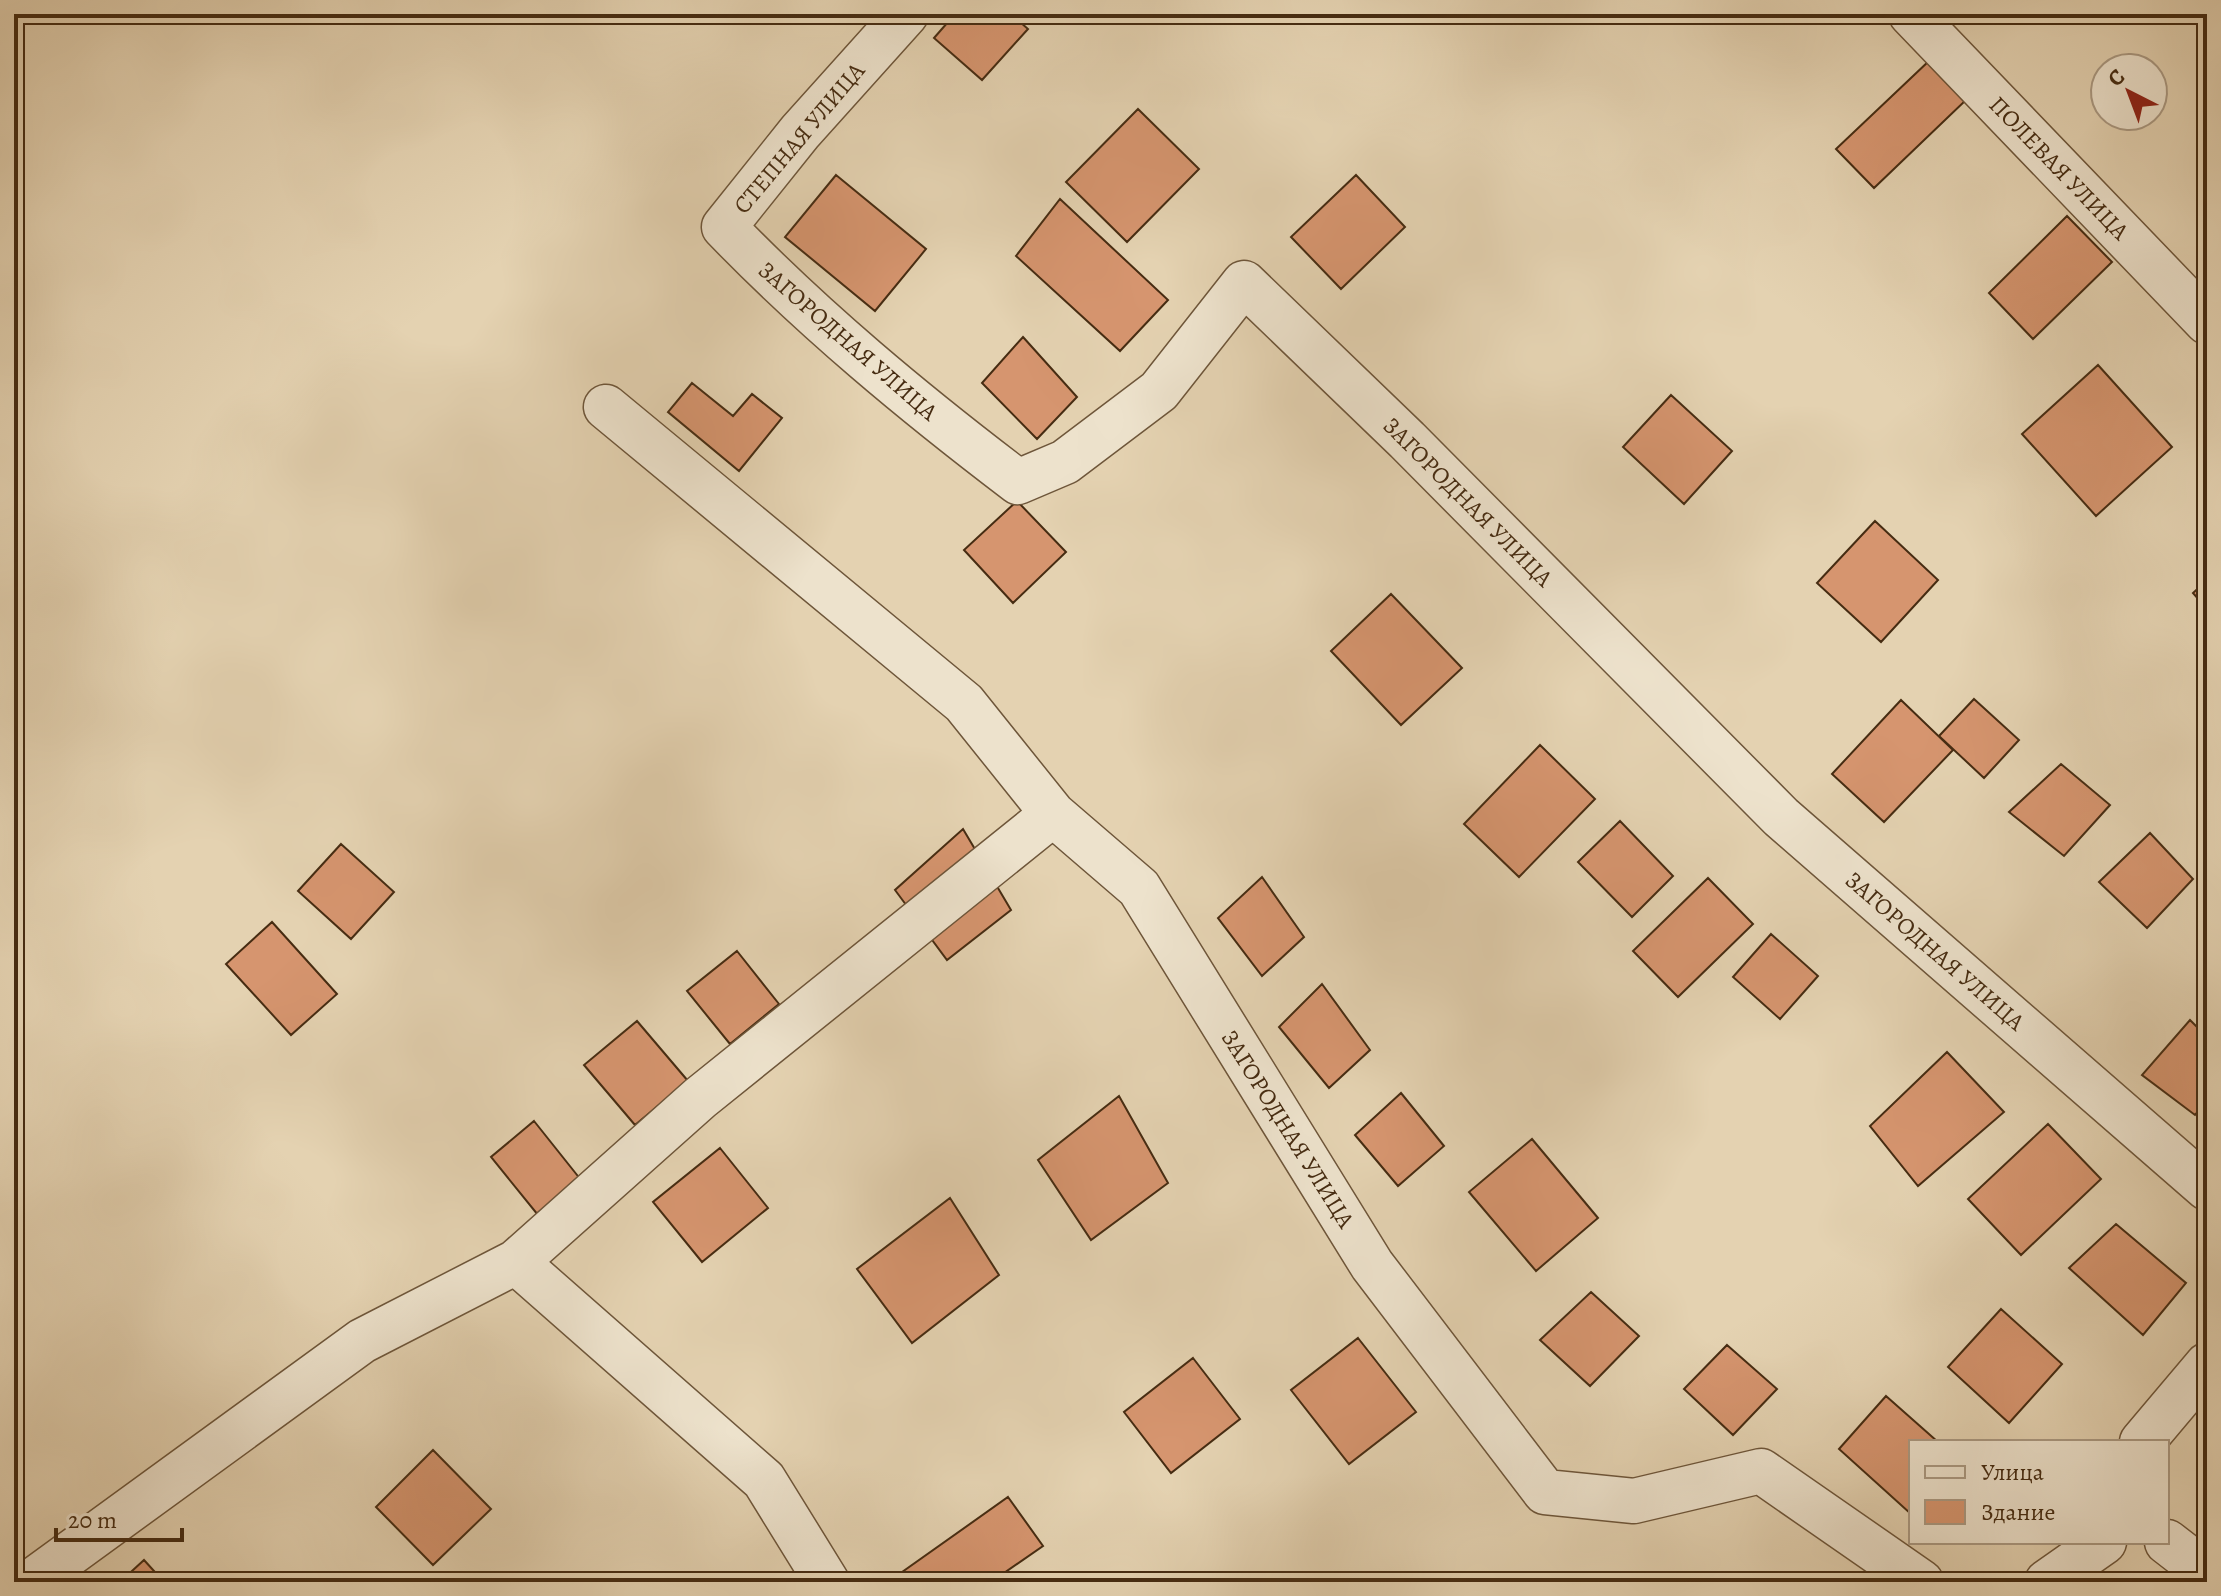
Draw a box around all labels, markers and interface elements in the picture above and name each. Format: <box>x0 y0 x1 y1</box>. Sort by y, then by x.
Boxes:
north arrow <box>2089 52 2169 132</box>
street label: СТЕПНАЯ УЛИЦА <box>726 55 872 220</box>
text: С <box>2101 62 2131 94</box>
street label: ПОЛЕВАЯ УЛИЦА <box>1982 89 2137 248</box>
street label: ЗАГОРОДНАЯ УЛИЦА <box>752 254 945 428</box>
street label: ЗАГОРОДНАЯ УЛИЦА <box>1376 410 1561 595</box>
street label: ЗАГОРОДНАЯ УЛИЦА <box>1839 864 2032 1038</box>
street label: ЗАГОРОДНАЯ УЛИЦА <box>1214 1024 1362 1235</box>
legend <box>1909 1440 2169 1544</box>
text: Улица <box>1981 1456 2044 1488</box>
scale bar <box>56 1492 182 1542</box>
text: Здание <box>1981 1496 2056 1528</box>
text: 20 m <box>68 1504 117 1536</box>

